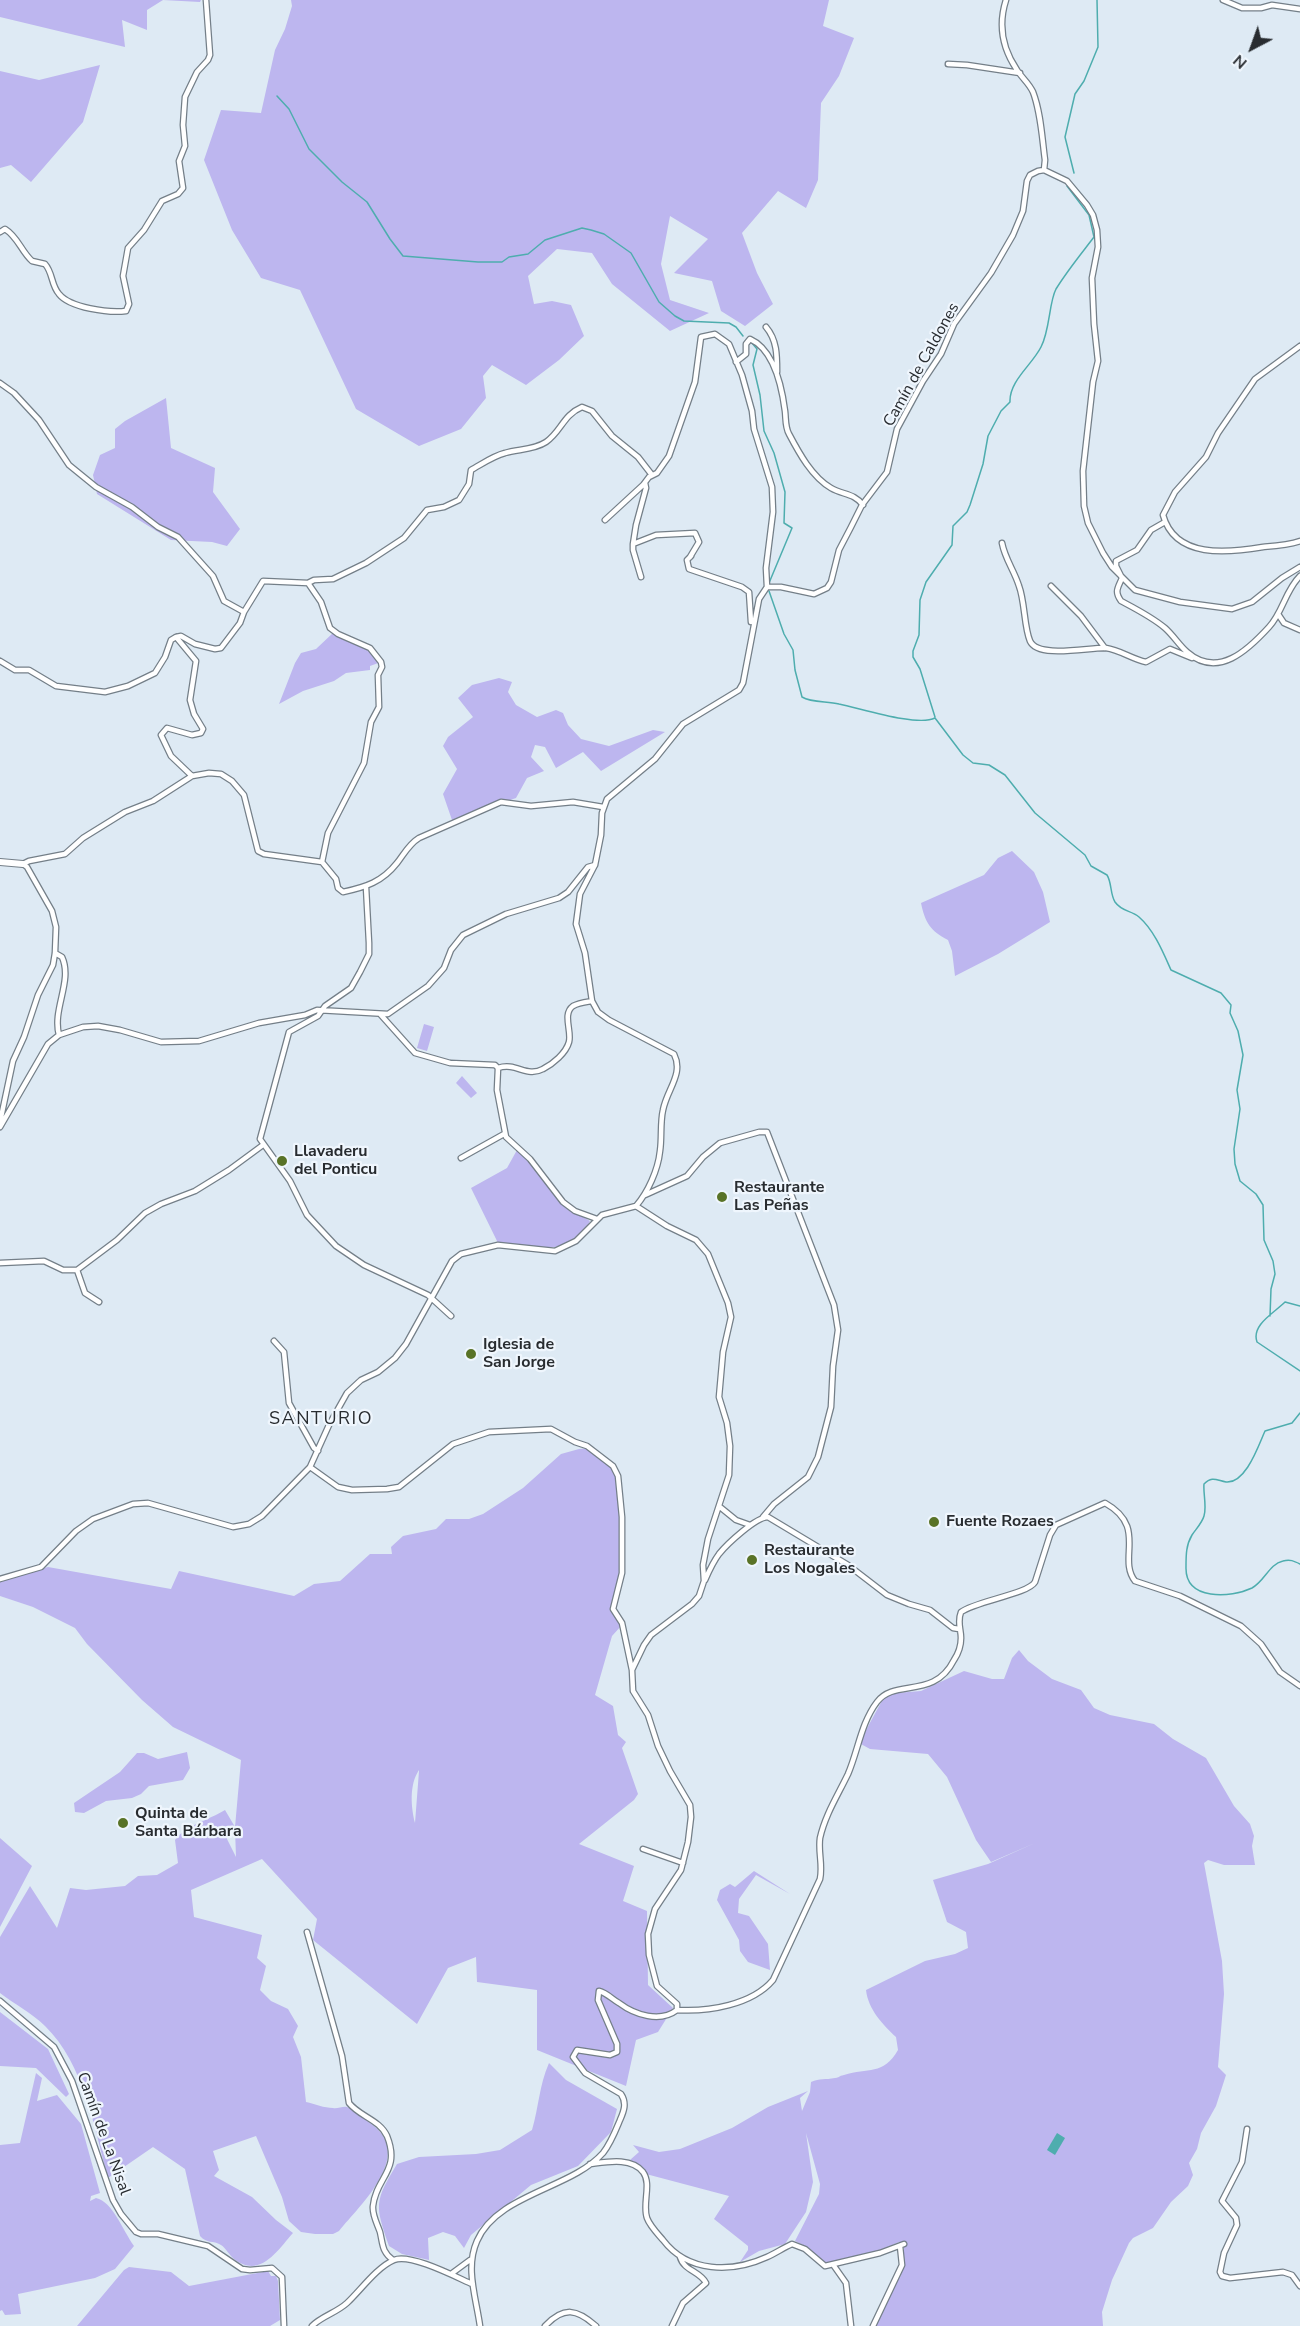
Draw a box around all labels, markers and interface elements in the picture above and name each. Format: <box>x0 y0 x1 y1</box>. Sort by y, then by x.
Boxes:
north arrow <box>1222 18 1282 78</box>
text: N <box>1228 49 1252 74</box>
street label: Camín de Caldones <box>880 300 964 430</box>
place label: Llavaderu del Ponticu <box>294 1142 377 1180</box>
marker: Llavaderu del Ponticu <box>275 1154 289 1168</box>
place label: Restaurante Las Peñas <box>734 1178 824 1216</box>
marker: Restaurante Las Peñas <box>715 1190 729 1204</box>
place label: Iglesia de San Jorge <box>483 1335 555 1373</box>
marker: Iglesia de San Jorge <box>464 1347 478 1361</box>
district label: SANTURIO <box>269 1409 373 1431</box>
place label: Fuente Rozaes <box>946 1512 1054 1532</box>
marker: Fuente Rozaes <box>927 1515 941 1529</box>
place label: Restaurante Los Nogales <box>764 1541 855 1579</box>
marker: Restaurante Los Nogales <box>745 1553 759 1567</box>
place label: Quinta de Santa Bárbara <box>135 1804 242 1842</box>
marker: Quinta de Santa Bárbara <box>116 1816 130 1830</box>
street label: Camín de La Nisal <box>72 2070 134 2198</box>

